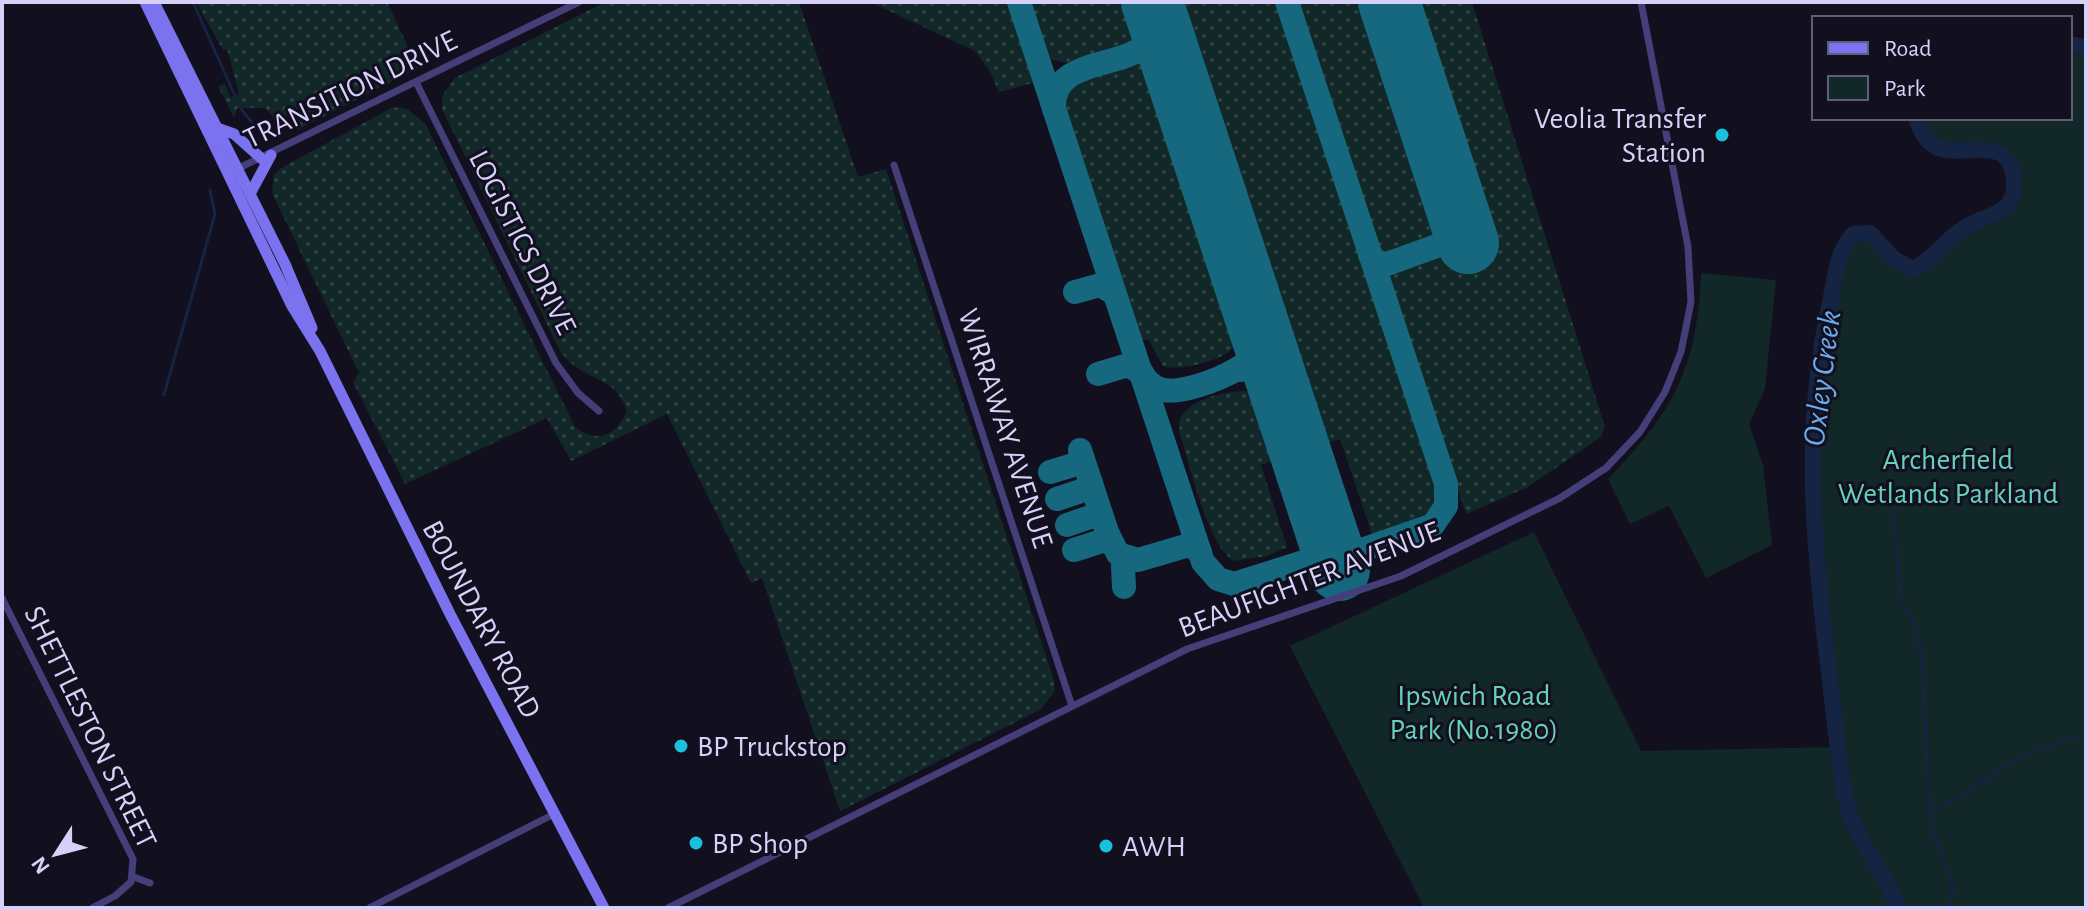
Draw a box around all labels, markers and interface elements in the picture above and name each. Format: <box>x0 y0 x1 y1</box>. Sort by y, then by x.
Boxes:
legend <box>1812 16 2072 120</box>
street label: TRANSITION DRIVE <box>239 25 462 154</box>
text: Road <box>1884 37 1932 61</box>
text: Park <box>1884 77 1925 101</box>
place label: Veolia Transfer Station <box>1534 104 1706 168</box>
marker: Veolia Transfer Station <box>1713 126 1731 144</box>
street label: LOGISTICS DRIVE <box>463 146 581 339</box>
street label: WIRRAWAY AVENUE <box>952 305 1058 552</box>
water label: Oxley Creek <box>1798 309 1846 448</box>
park label: Archerfield Wetlands Parkland <box>1838 445 2058 509</box>
street label: BOUNDARY ROAD <box>416 516 546 723</box>
street label: BEAUFIGHTER AVENUE <box>1174 516 1444 644</box>
street label: SHETTLESTON STREET <box>18 601 162 854</box>
park label: Ipswich Road Park (No.1980) <box>1389 681 1559 745</box>
place label: BP Truckstop <box>697 732 847 762</box>
marker: BP Truckstop <box>672 737 690 755</box>
north arrow <box>16 814 96 894</box>
place label: BP Shop <box>712 829 808 859</box>
place label: AWH <box>1122 832 1186 862</box>
marker: BP Shop <box>687 834 705 852</box>
marker: AWH <box>1097 837 1115 855</box>
text: N <box>27 853 54 878</box>

